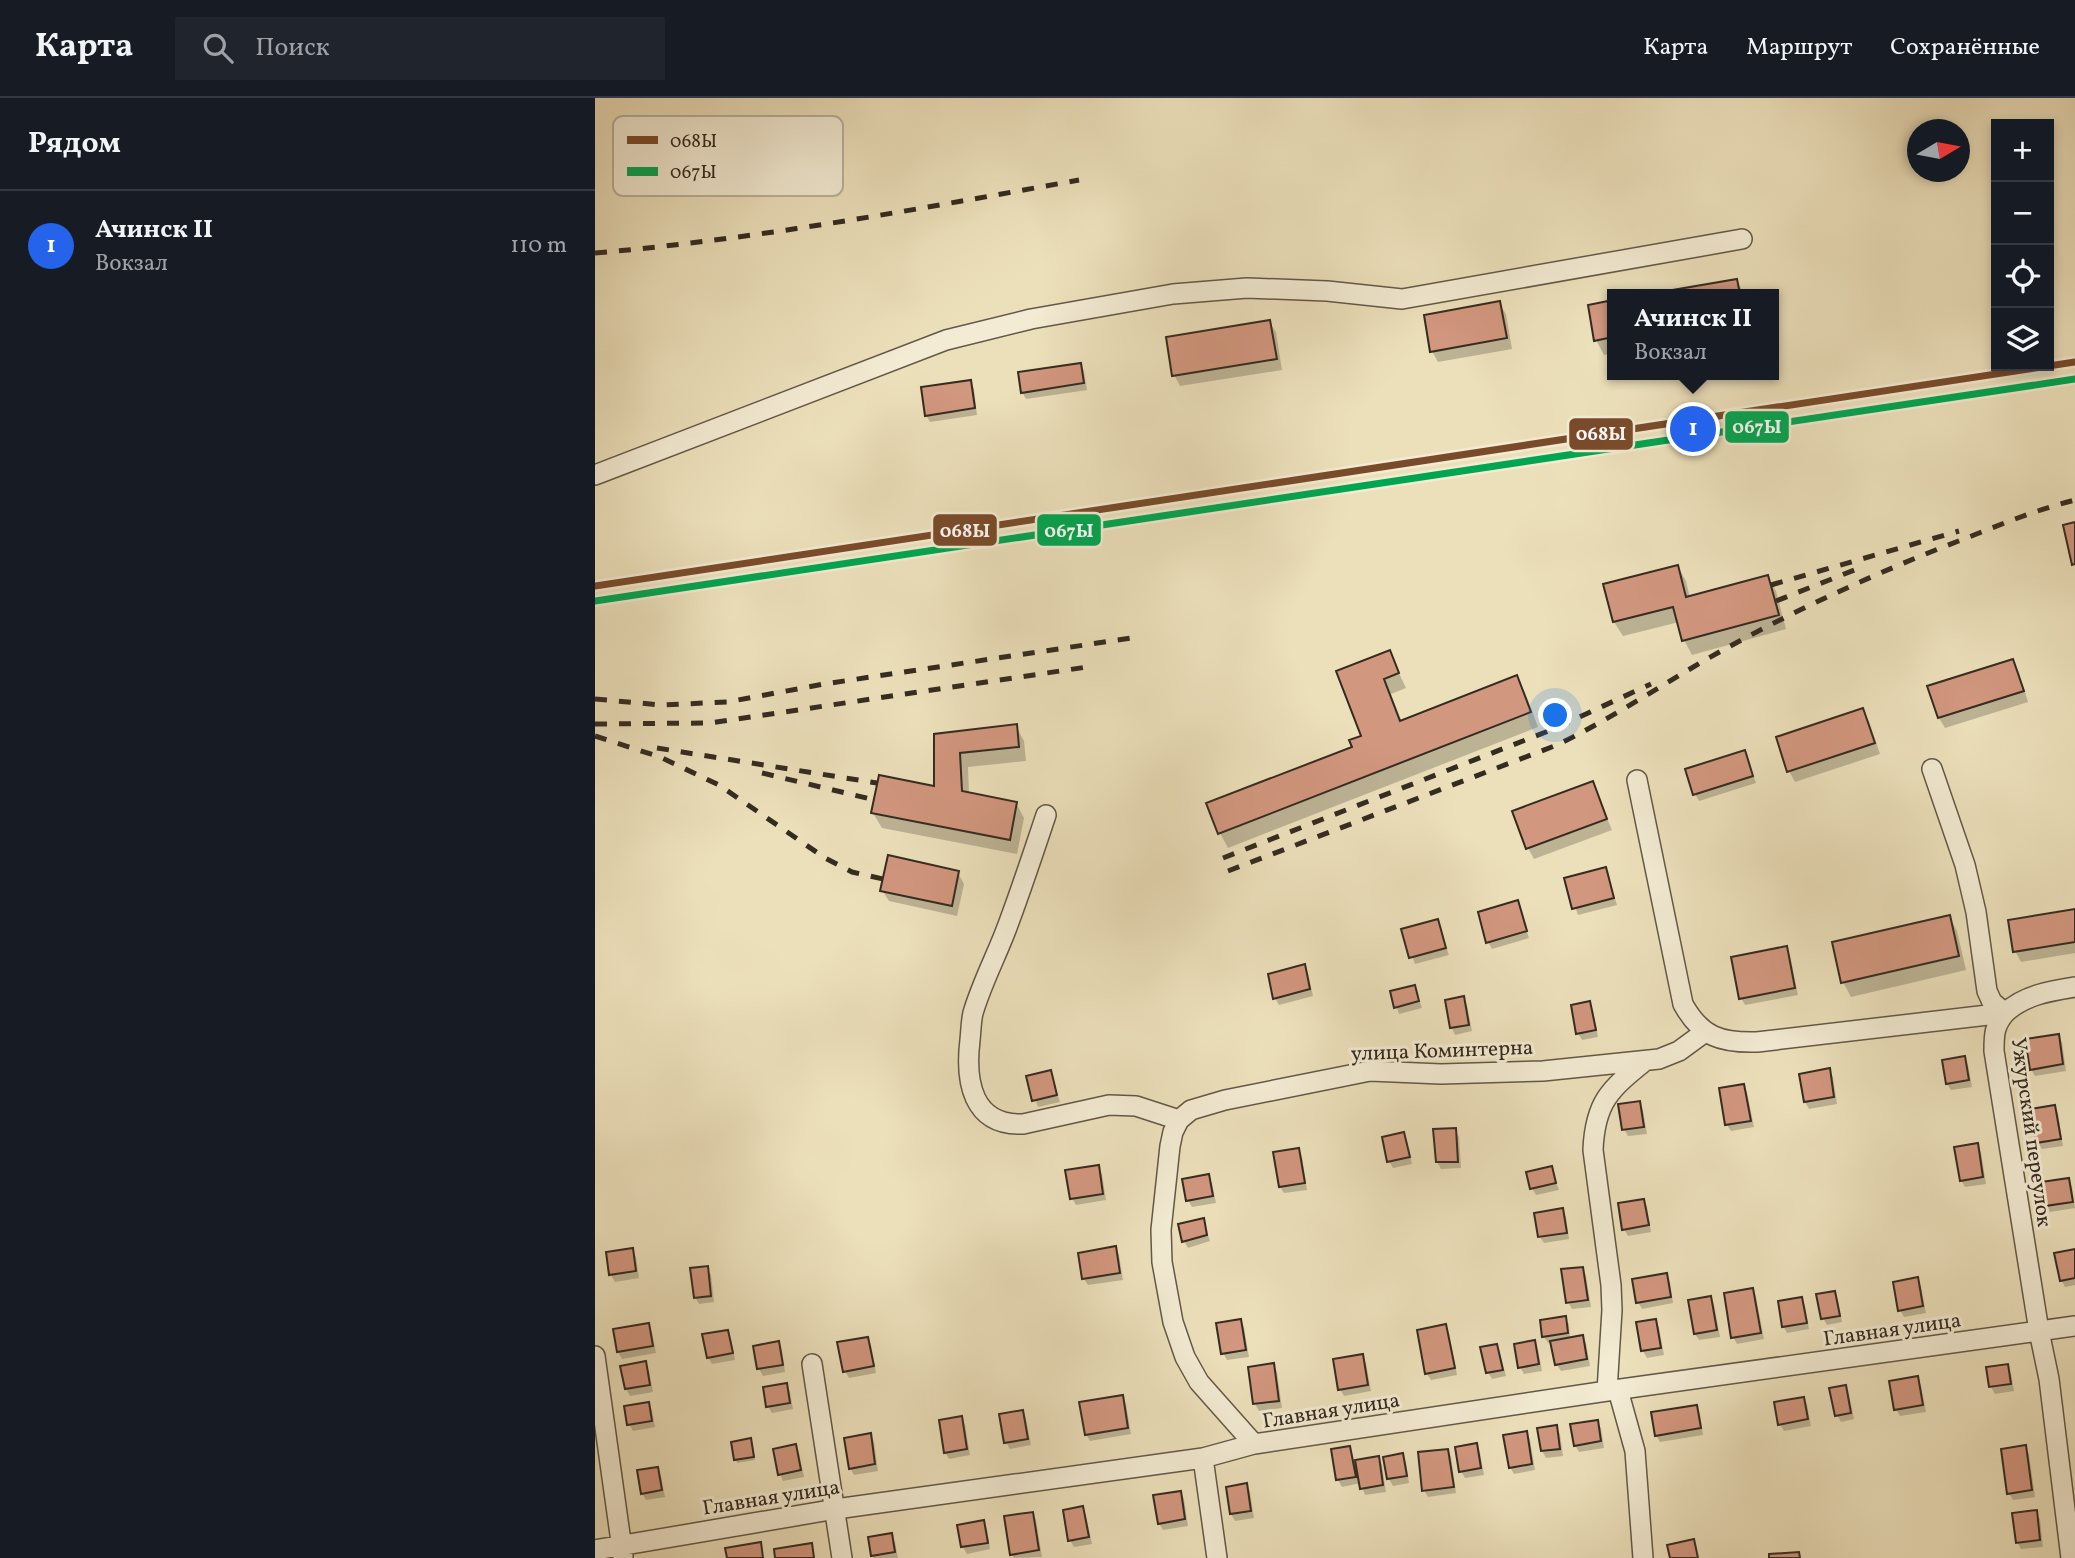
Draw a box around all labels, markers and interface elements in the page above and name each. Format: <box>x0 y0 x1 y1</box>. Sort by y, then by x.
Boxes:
search box <box>175 17 665 80</box>
text: Карта <box>35 25 133 71</box>
icon: search <box>199 29 237 67</box>
text: Поиск <box>255 30 330 66</box>
text: Карта <box>1643 31 1708 65</box>
text: Маршрут <box>1746 31 1852 65</box>
text: Сохранённые <box>1890 31 2040 65</box>
legend <box>613 116 843 196</box>
north arrow <box>1907 119 1970 182</box>
map controls <box>1991 119 2054 371</box>
button: + <box>1991 119 2054 182</box>
text: Рядом <box>28 123 121 165</box>
text: 068Ы <box>670 129 717 155</box>
text: 067Ы <box>670 160 717 186</box>
button: − <box>1991 182 2054 245</box>
text: Ачинск II <box>95 212 213 248</box>
text: 1 <box>46 230 56 262</box>
text: 110 m <box>510 230 567 262</box>
button: locate <box>1991 245 2054 308</box>
text: Вокзал <box>95 248 168 280</box>
popup <box>1607 289 1779 380</box>
text: Ачинск II <box>1634 301 1752 337</box>
button: layers <box>1991 308 2054 371</box>
text: Вокзал <box>1634 337 1707 369</box>
pin: 1 <box>1670 403 1716 455</box>
line badge: 067Ы <box>1724 410 1790 444</box>
text: 067Ы <box>1732 415 1782 441</box>
line badge: 068Ы <box>1568 417 1634 451</box>
text: 068Ы <box>1576 422 1626 448</box>
line badge: 068Ы <box>932 513 998 547</box>
line badge: 067Ы <box>1036 513 1102 547</box>
text: 068Ы <box>940 519 990 545</box>
text: 067Ы <box>1044 519 1094 545</box>
your location <box>1538 698 1572 732</box>
street label: улица Коминтерна <box>1350 1034 1534 1069</box>
street label: Ужурский переулок <box>2003 1036 2058 1229</box>
street label: Главная улица <box>1821 1306 1963 1355</box>
street label: Главная улица <box>1260 1386 1402 1437</box>
street label: Главная улица <box>700 1473 842 1524</box>

